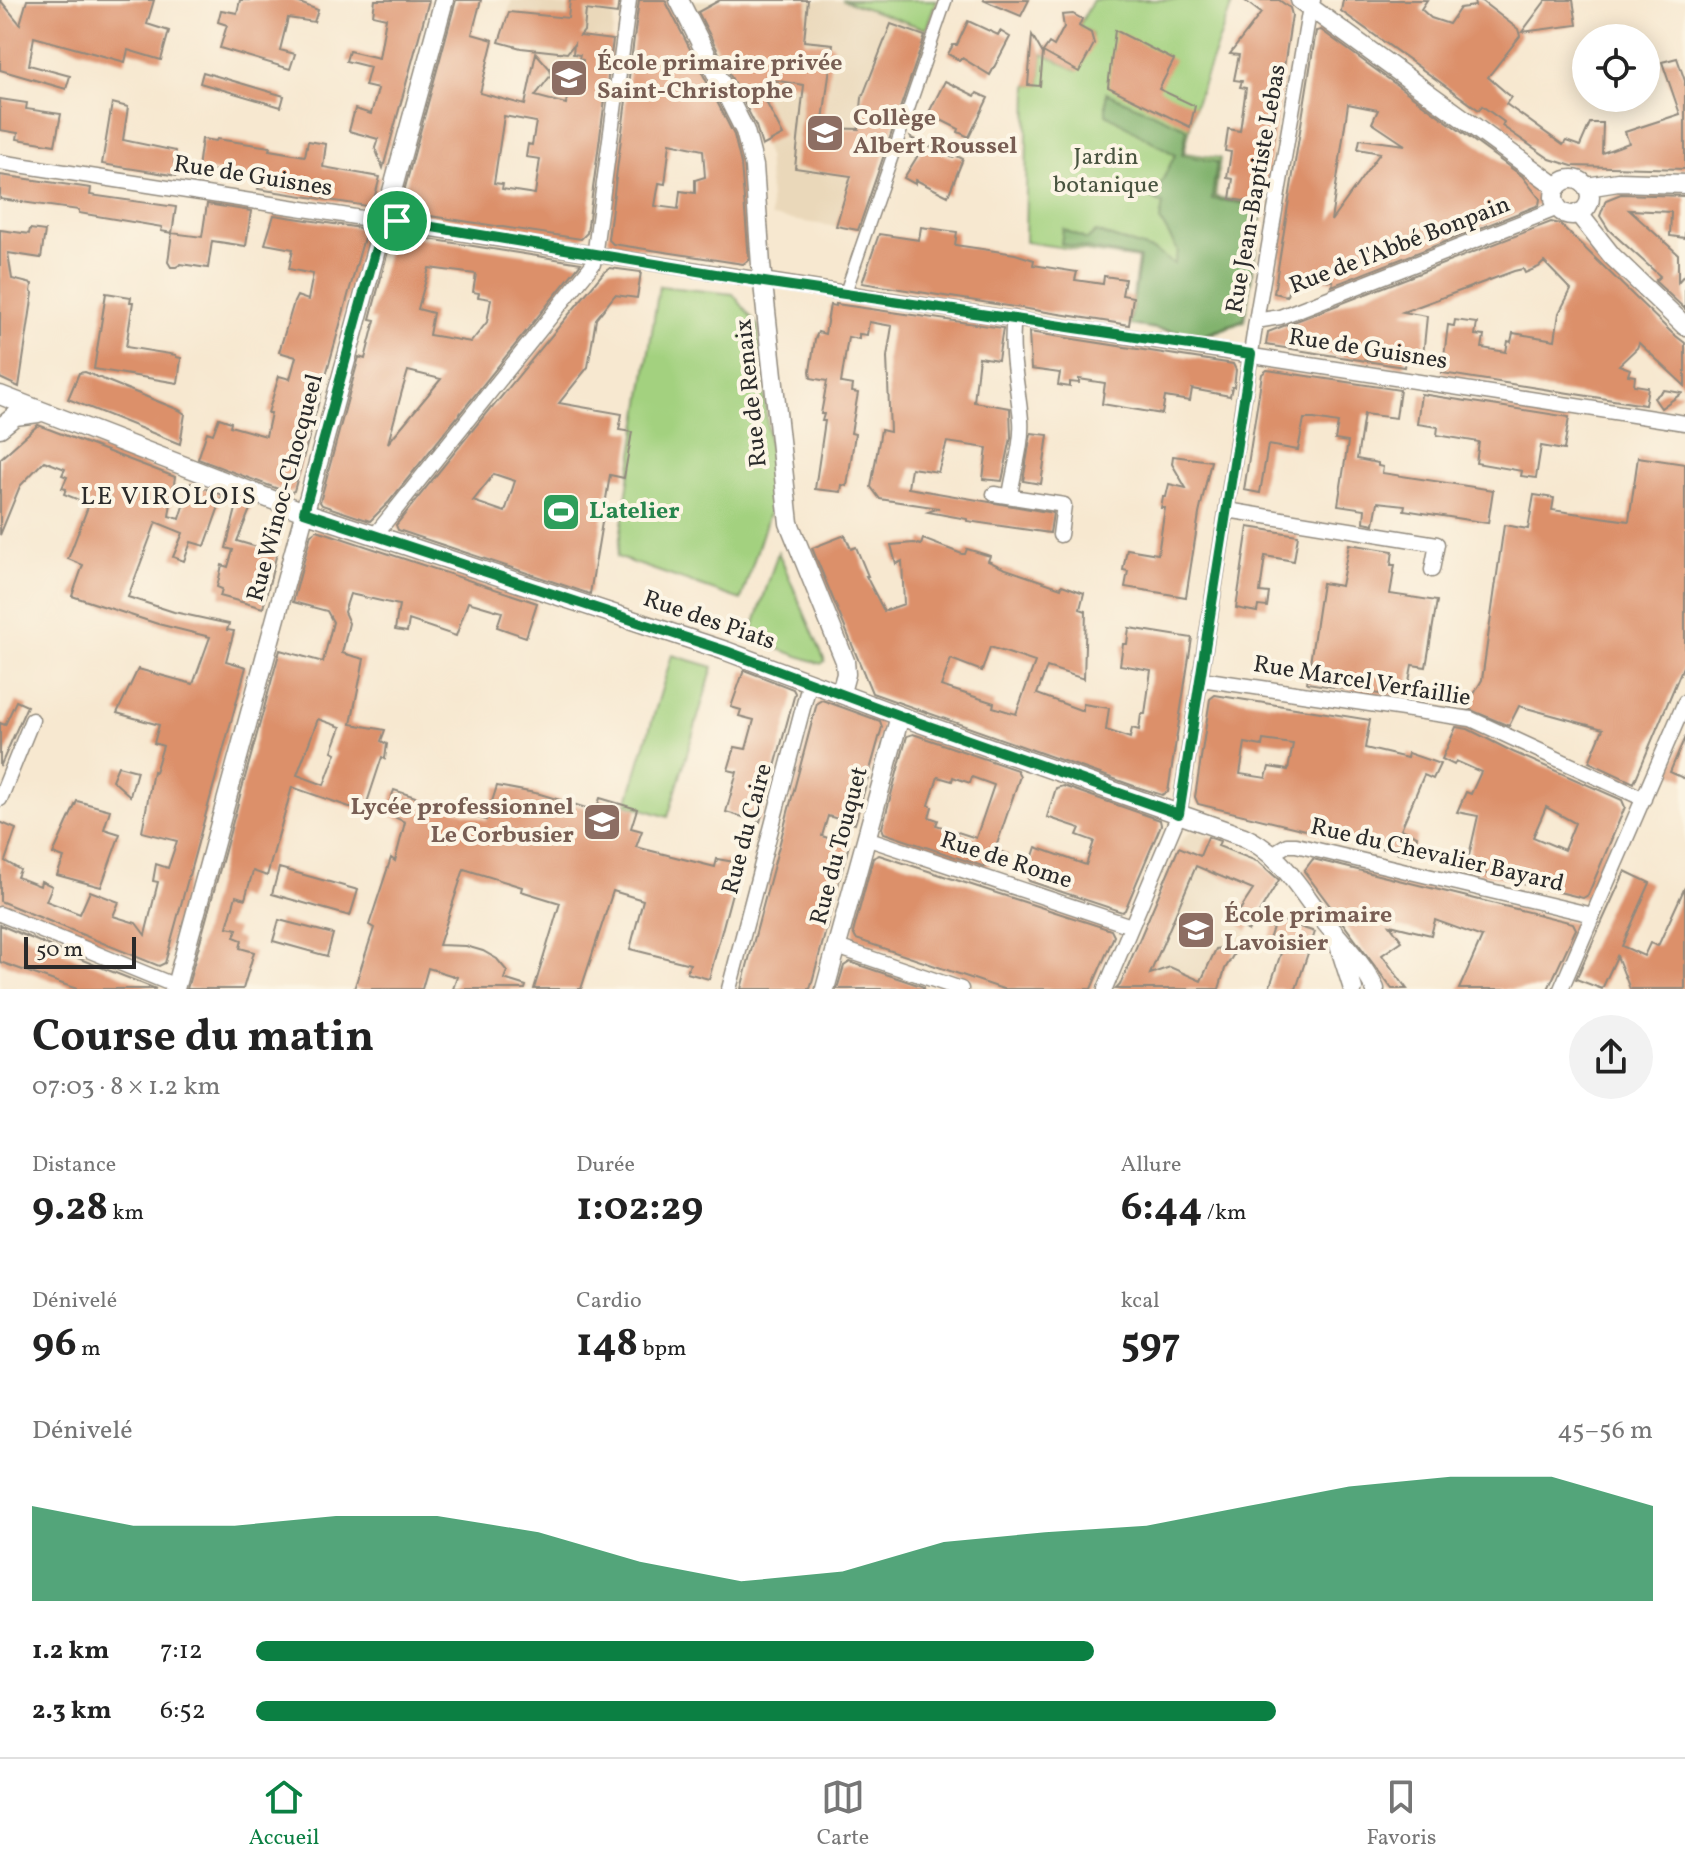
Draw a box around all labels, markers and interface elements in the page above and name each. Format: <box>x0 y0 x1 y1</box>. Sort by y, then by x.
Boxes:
map controls <box>1572 24 1660 112</box>
button: locate <box>1572 24 1660 112</box>
place label: École primaire privée Saint-Christophe <box>597 47 843 109</box>
school or university icon: École primaire privée Saint-Christophe <box>548 57 590 99</box>
street label: Rue Jean-Baptiste Lebas <box>1218 62 1296 316</box>
place label: Collège Albert Roussel <box>853 102 1017 164</box>
school or university icon: Collège Albert Roussel <box>804 112 846 154</box>
park label: Jardin botanique <box>1053 141 1159 203</box>
street label: Rue de Guisnes <box>171 148 335 206</box>
pin <box>363 187 431 255</box>
street label: Rue de l'Abbé Bonpain <box>1285 188 1515 304</box>
icon: arrive <box>375 199 419 243</box>
street label: Rue de Renaix <box>727 317 777 469</box>
street label: Rue de Guisnes <box>1286 321 1450 379</box>
street label: Rue Winoc-Chocqueel <box>239 370 333 606</box>
district label: LE VIROLOIS <box>80 479 258 515</box>
sports icon: L'atelier <box>540 491 582 533</box>
place label: L'atelier <box>589 495 680 529</box>
street label: Rue des Piats <box>638 583 780 659</box>
street label: Rue Marcel Verfaillie <box>1251 648 1473 716</box>
street label: Rue du Caire <box>714 760 782 898</box>
street label: Rue du Touquet <box>803 763 877 929</box>
place label: Lycée professionnel Le Corbusier <box>350 791 574 853</box>
school or university icon: Lycée professionnel Le Corbusier <box>581 801 623 843</box>
street label: Rue du Chevalier Bayard <box>1307 810 1567 902</box>
street label: Rue de Rome <box>936 824 1076 898</box>
place label: École primaire Lavoisier <box>1224 899 1392 961</box>
school or university icon: École primaire Lavoisier <box>1175 909 1217 951</box>
scale bar <box>24 933 136 969</box>
text: 50 m <box>36 935 83 966</box>
text: Course du matin <box>32 1008 374 1069</box>
button: share <box>1569 1015 1653 1099</box>
text: 07:03 · 8 × 1.2 km <box>32 1069 221 1105</box>
text: Distance <box>32 1150 116 1181</box>
text: Durée <box>576 1150 635 1181</box>
text: Allure <box>1121 1150 1181 1181</box>
text: 9.28 <box>32 1181 108 1237</box>
text: 1:02:29 <box>576 1181 703 1237</box>
text: 6:44 <box>1121 1181 1202 1237</box>
text: km <box>108 1198 144 1229</box>
text: /km <box>1202 1198 1246 1229</box>
text: Dénivelé <box>32 1286 117 1317</box>
text: Cardio <box>576 1286 642 1317</box>
text: kcal <box>1121 1286 1160 1317</box>
text: 96 <box>32 1317 77 1373</box>
text: 148 <box>576 1317 638 1373</box>
text: 597 <box>1121 1317 1181 1373</box>
text: m <box>77 1334 101 1365</box>
text: bpm <box>638 1334 687 1365</box>
text: Dénivelé <box>32 1413 133 1449</box>
text: 45–56 m <box>1557 1413 1653 1449</box>
text: 1.2 km <box>32 1633 109 1669</box>
text: 7:12 <box>160 1633 203 1669</box>
text: 2.3 km <box>32 1693 112 1729</box>
text: 6:52 <box>160 1693 206 1729</box>
tab: Accueil <box>249 1775 319 1854</box>
tab: Carte <box>817 1775 869 1854</box>
tab: Favoris <box>1366 1775 1436 1854</box>

